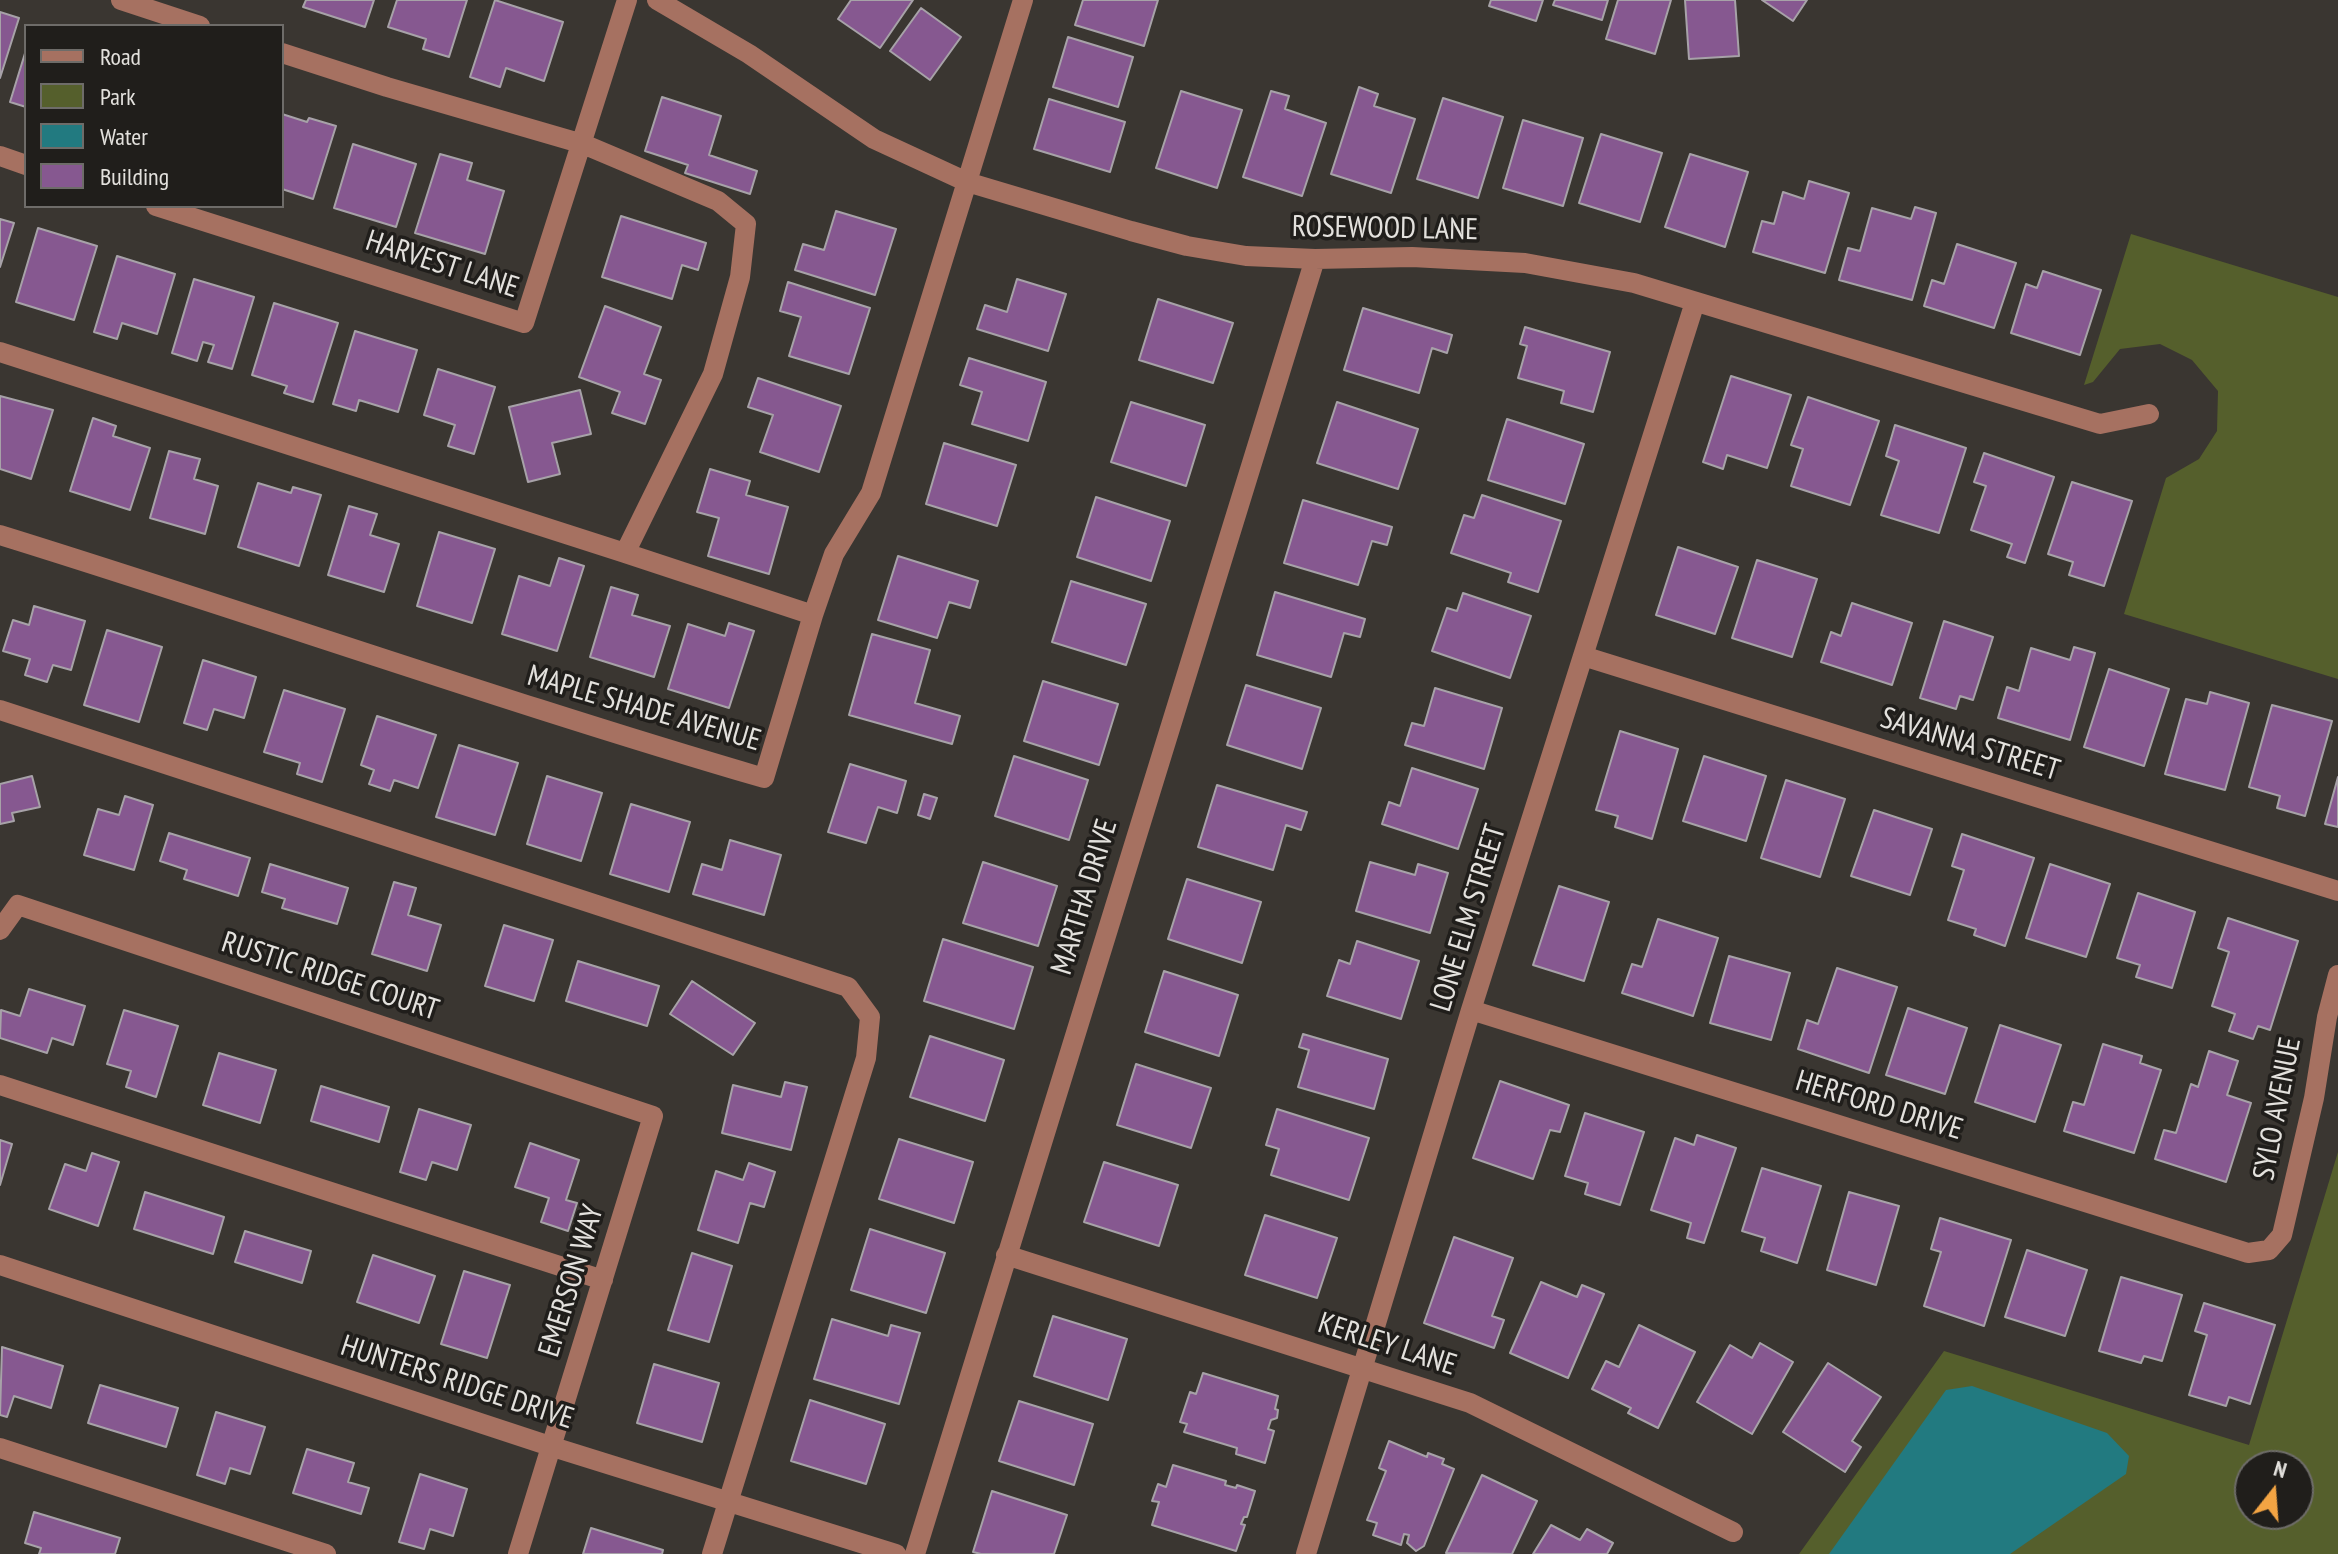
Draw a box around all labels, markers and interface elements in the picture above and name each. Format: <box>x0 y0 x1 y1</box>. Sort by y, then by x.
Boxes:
legend <box>24 24 284 208</box>
text: Road <box>100 41 141 72</box>
text: Park <box>100 81 136 112</box>
text: Water <box>100 121 148 152</box>
text: Building <box>100 161 169 192</box>
street label: ROSEWOOD LANE <box>1292 209 1478 249</box>
street label: HARVEST LANE <box>361 223 523 307</box>
street label: MAPLE SHADE AVENUE <box>523 658 765 760</box>
street label: SAVANNA STREET <box>1876 701 2064 789</box>
street label: MARTHA DRIVE <box>1044 815 1126 979</box>
street label: LONE ELM STREET <box>1424 820 1514 1016</box>
street label: RUSTIC RIDGE COURT <box>217 925 443 1029</box>
street label: SYLO AVENUE <box>2247 1035 2309 1183</box>
street label: HERFORD DRIVE <box>1791 1064 1967 1148</box>
street label: EMERSON WAY <box>532 1201 612 1361</box>
street label: KERLEY LANE <box>1313 1306 1461 1384</box>
street label: HUNTERS RIDGE DRIVE <box>336 1328 578 1438</box>
north arrow <box>2234 1450 2314 1530</box>
text: N <box>2271 1454 2290 1484</box>

